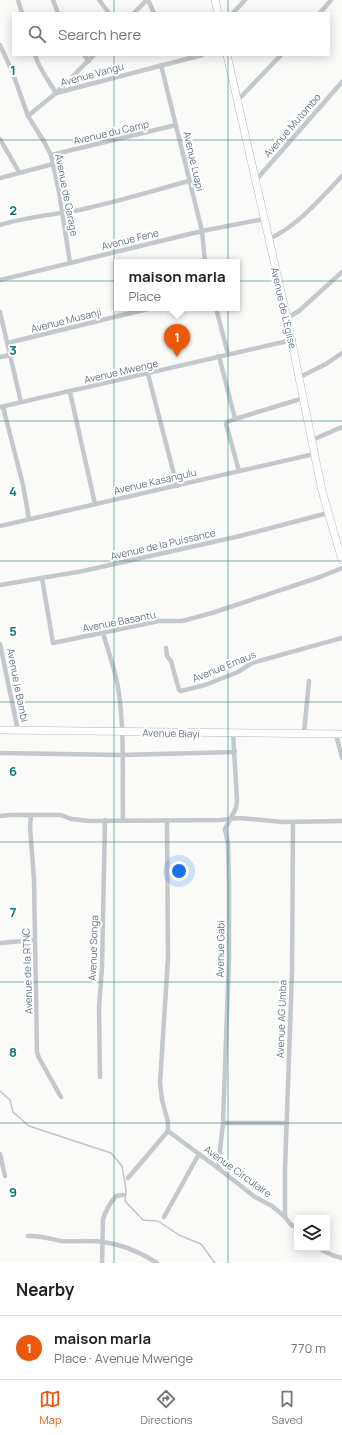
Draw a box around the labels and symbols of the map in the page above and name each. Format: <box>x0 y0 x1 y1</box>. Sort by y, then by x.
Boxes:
street label: Avenue Vangu <box>59 59 125 89</box>
text: 1 <box>10 61 16 79</box>
street label: Avenue Mutombo <box>260 90 324 160</box>
street label: Avenue du Camp <box>72 116 150 148</box>
street label: Avenue Luapi <box>180 130 208 192</box>
street label: Avenue de Garage <box>52 153 82 237</box>
text: 2 <box>9 201 17 219</box>
street label: Avenue Fene <box>100 225 160 253</box>
street label: Avenue de L'Eglise <box>268 266 300 350</box>
street label: Avenue Musanji <box>29 304 103 336</box>
pin: 1 <box>164 324 190 357</box>
text: 3 <box>9 341 17 359</box>
street label: Avenue Mwenge <box>83 356 160 386</box>
street label: Avenue Kasangulu <box>112 465 198 497</box>
text: 4 <box>9 482 17 500</box>
street label: Avenue de la Puissance <box>109 525 217 563</box>
street label: Avenue Basantu <box>81 607 157 635</box>
text: 5 <box>9 622 17 640</box>
street label: Avenue le Bambi <box>4 647 32 723</box>
street label: Avenue Emaus <box>190 647 258 685</box>
street label: Avenue Biayi <box>142 725 200 741</box>
text: 6 <box>9 762 17 780</box>
your location <box>169 861 189 881</box>
text: 7 <box>10 903 17 921</box>
street label: Avenue Songa <box>85 915 101 981</box>
street label: Avenue Gabi <box>213 920 227 978</box>
street label: Avenue de la RTNC <box>19 928 35 1014</box>
street label: Avenue AG Umba <box>273 980 289 1058</box>
text: 8 <box>9 1043 17 1061</box>
street label: Avenue Circulaire <box>201 1142 275 1200</box>
text: 9 <box>9 1183 17 1201</box>

